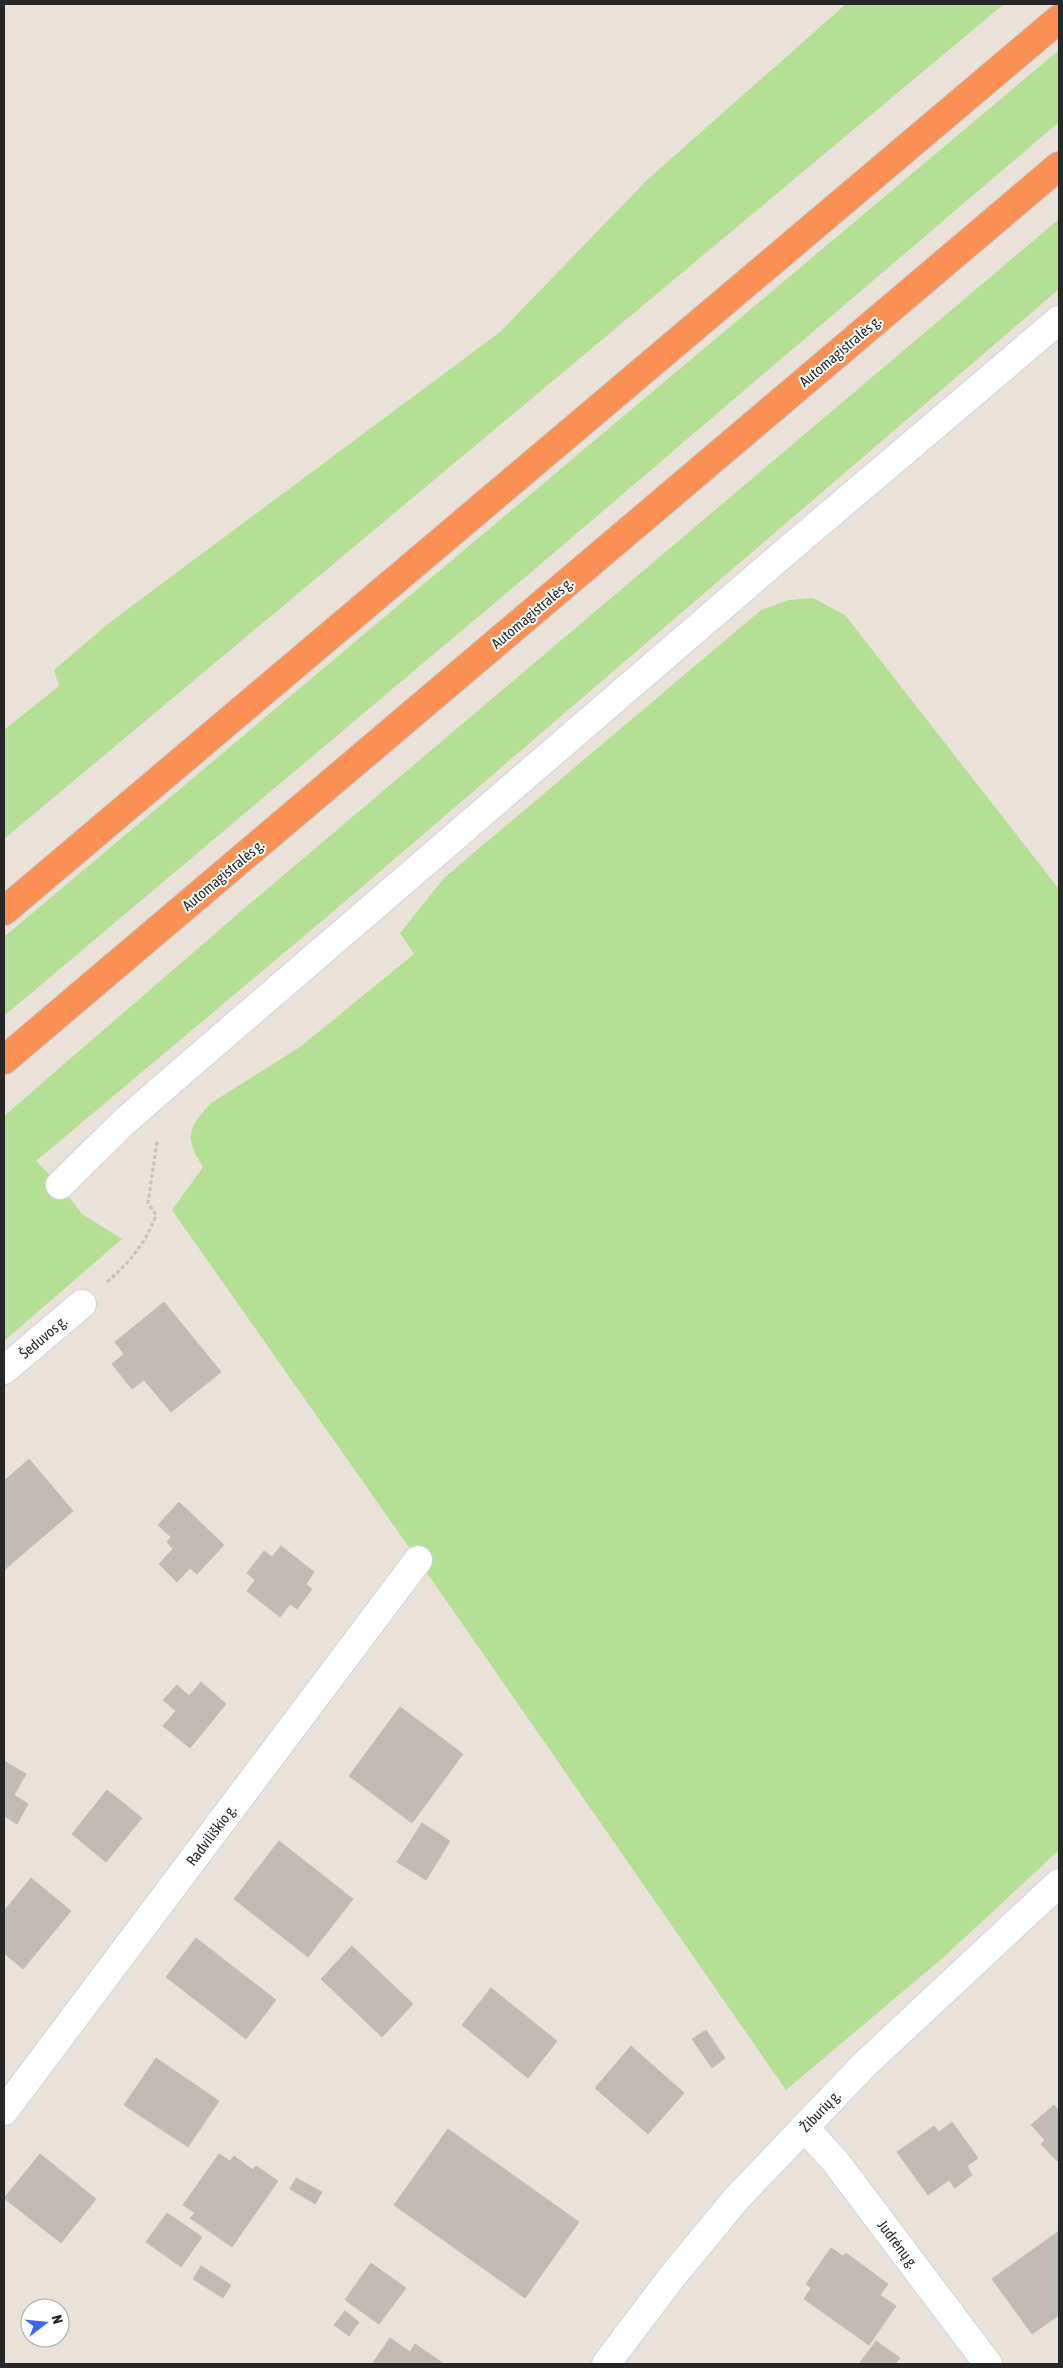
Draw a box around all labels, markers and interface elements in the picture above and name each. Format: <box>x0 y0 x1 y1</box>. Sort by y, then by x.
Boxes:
street label: Automagistralės g. <box>796 312 885 390</box>
street label: Automagistralės g. <box>488 574 577 652</box>
street label: Automagistralės g. <box>179 836 268 914</box>
street label: Šeduvos g. <box>16 1312 71 1362</box>
street label: Radviliškio g. <box>183 1801 240 1869</box>
street label: Žiburių g. <box>796 2087 844 2135</box>
street label: Judrėnų g. <box>874 2216 922 2272</box>
north arrow <box>20 2298 70 2348</box>
text: N <box>49 2313 66 2326</box>

